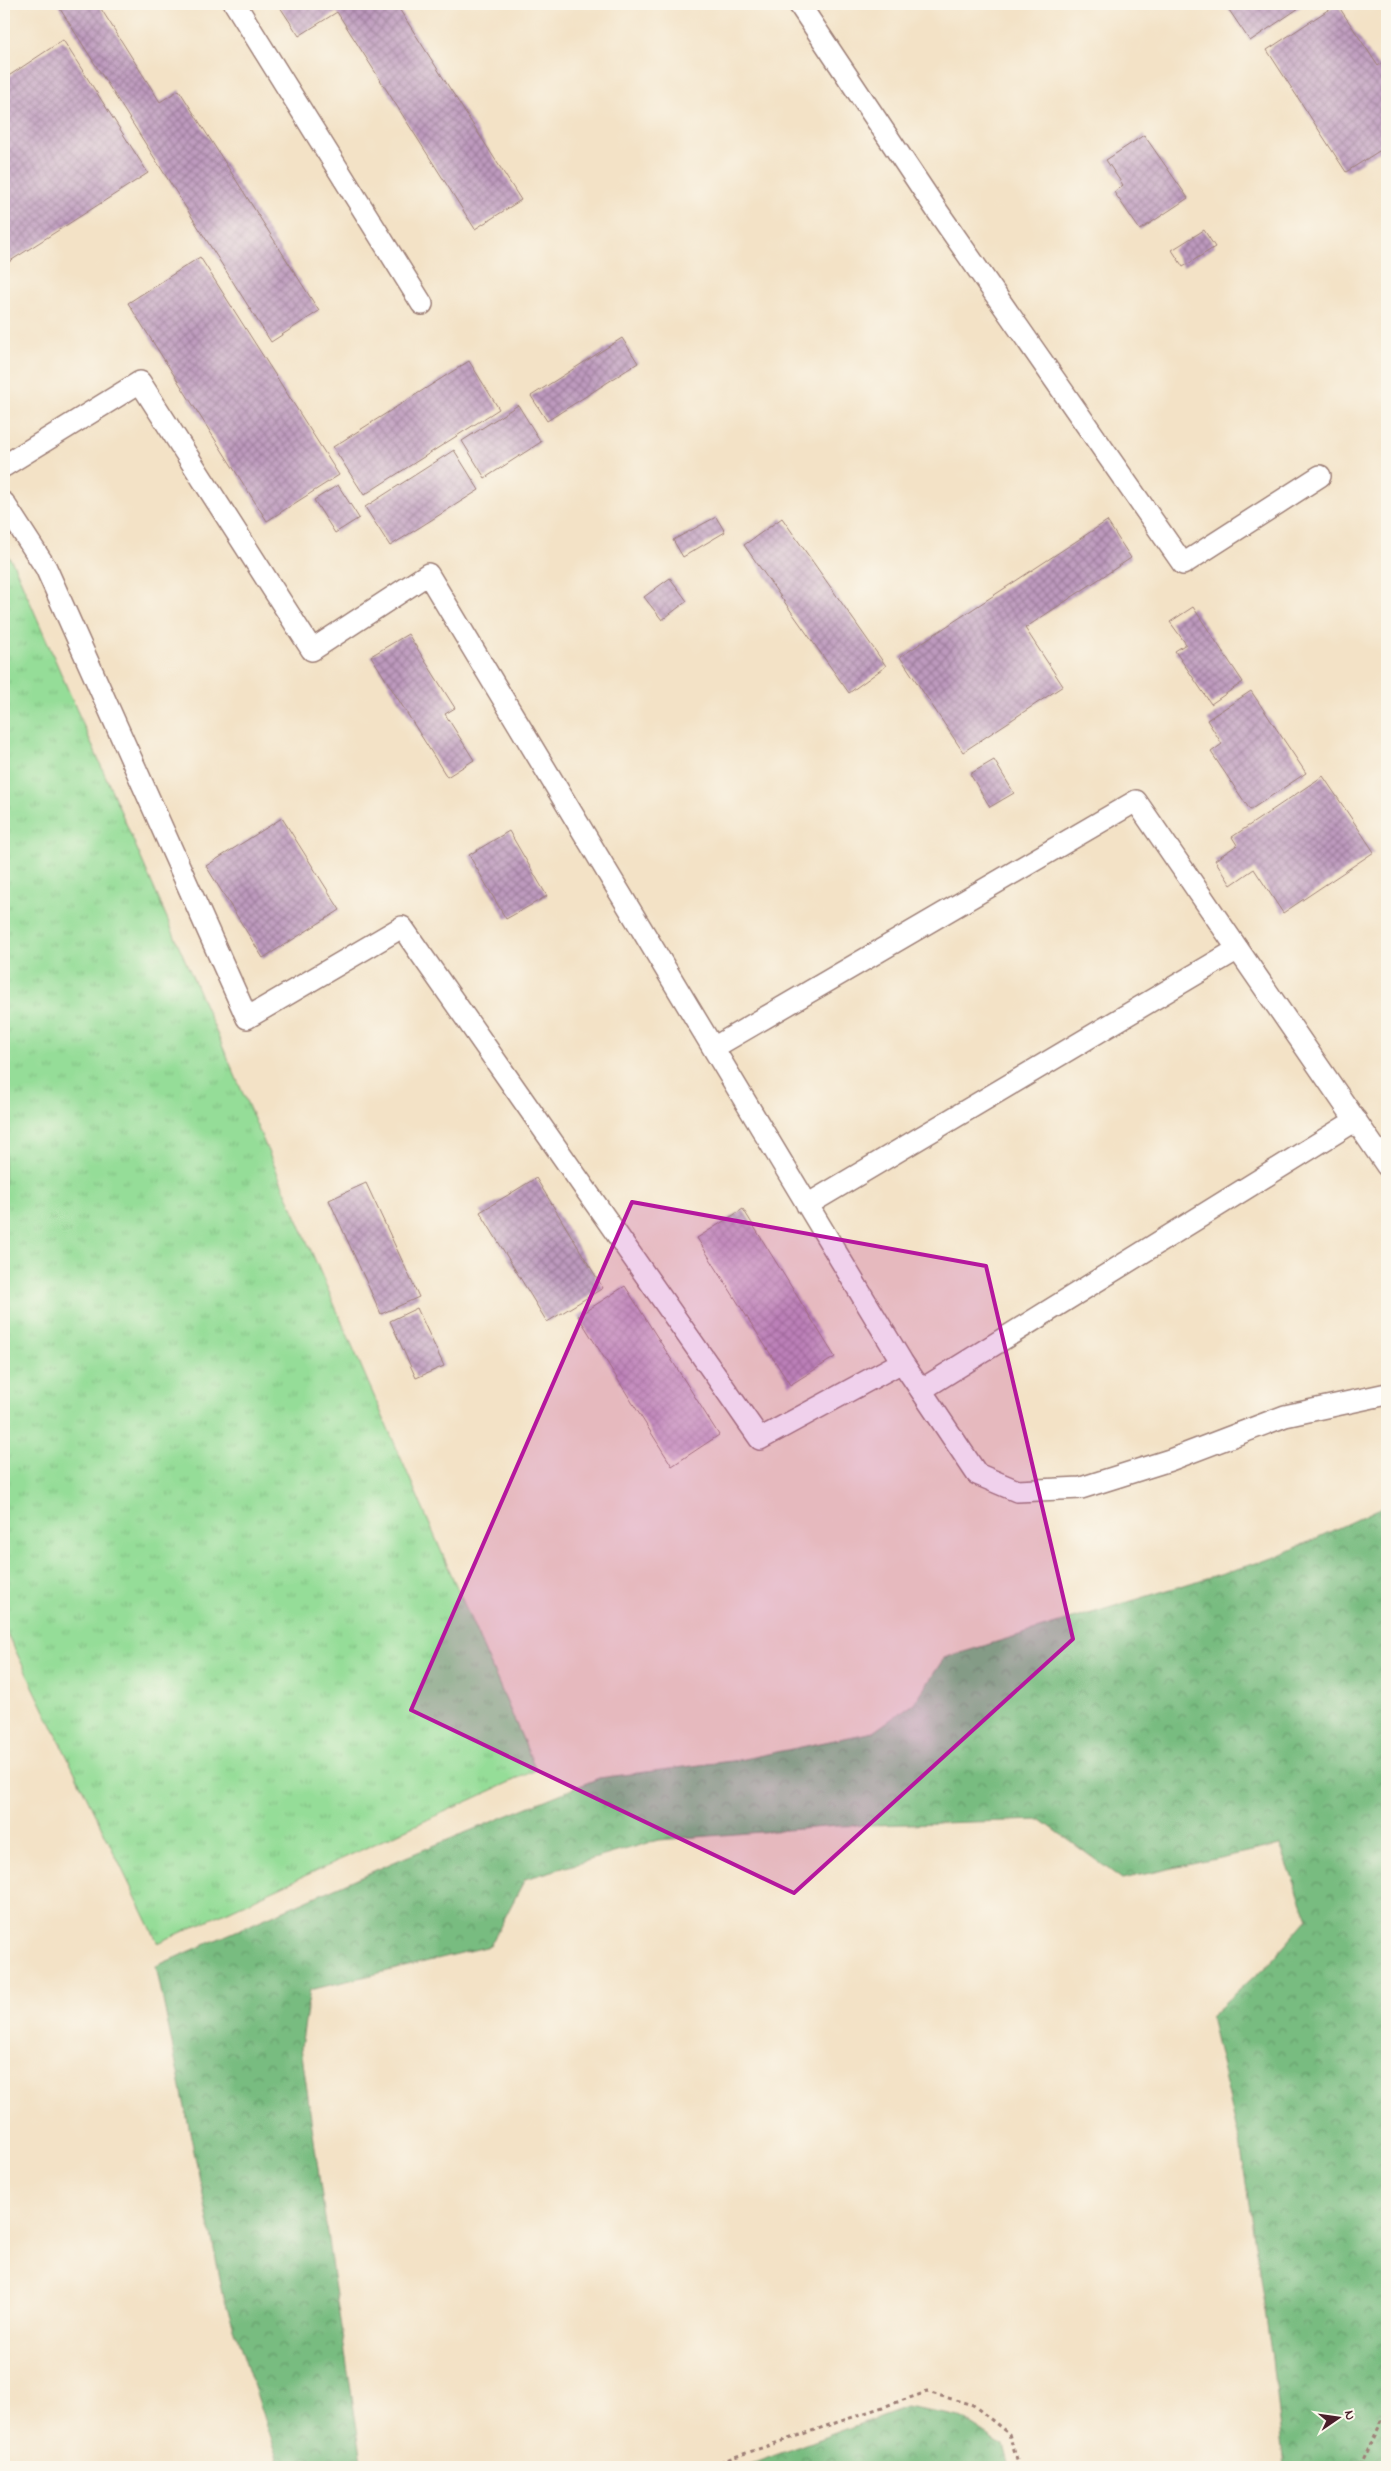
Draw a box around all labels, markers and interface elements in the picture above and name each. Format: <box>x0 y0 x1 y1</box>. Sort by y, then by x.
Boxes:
north arrow <box>1314 2394 1364 2444</box>
text: N <box>1338 2408 1360 2422</box>

